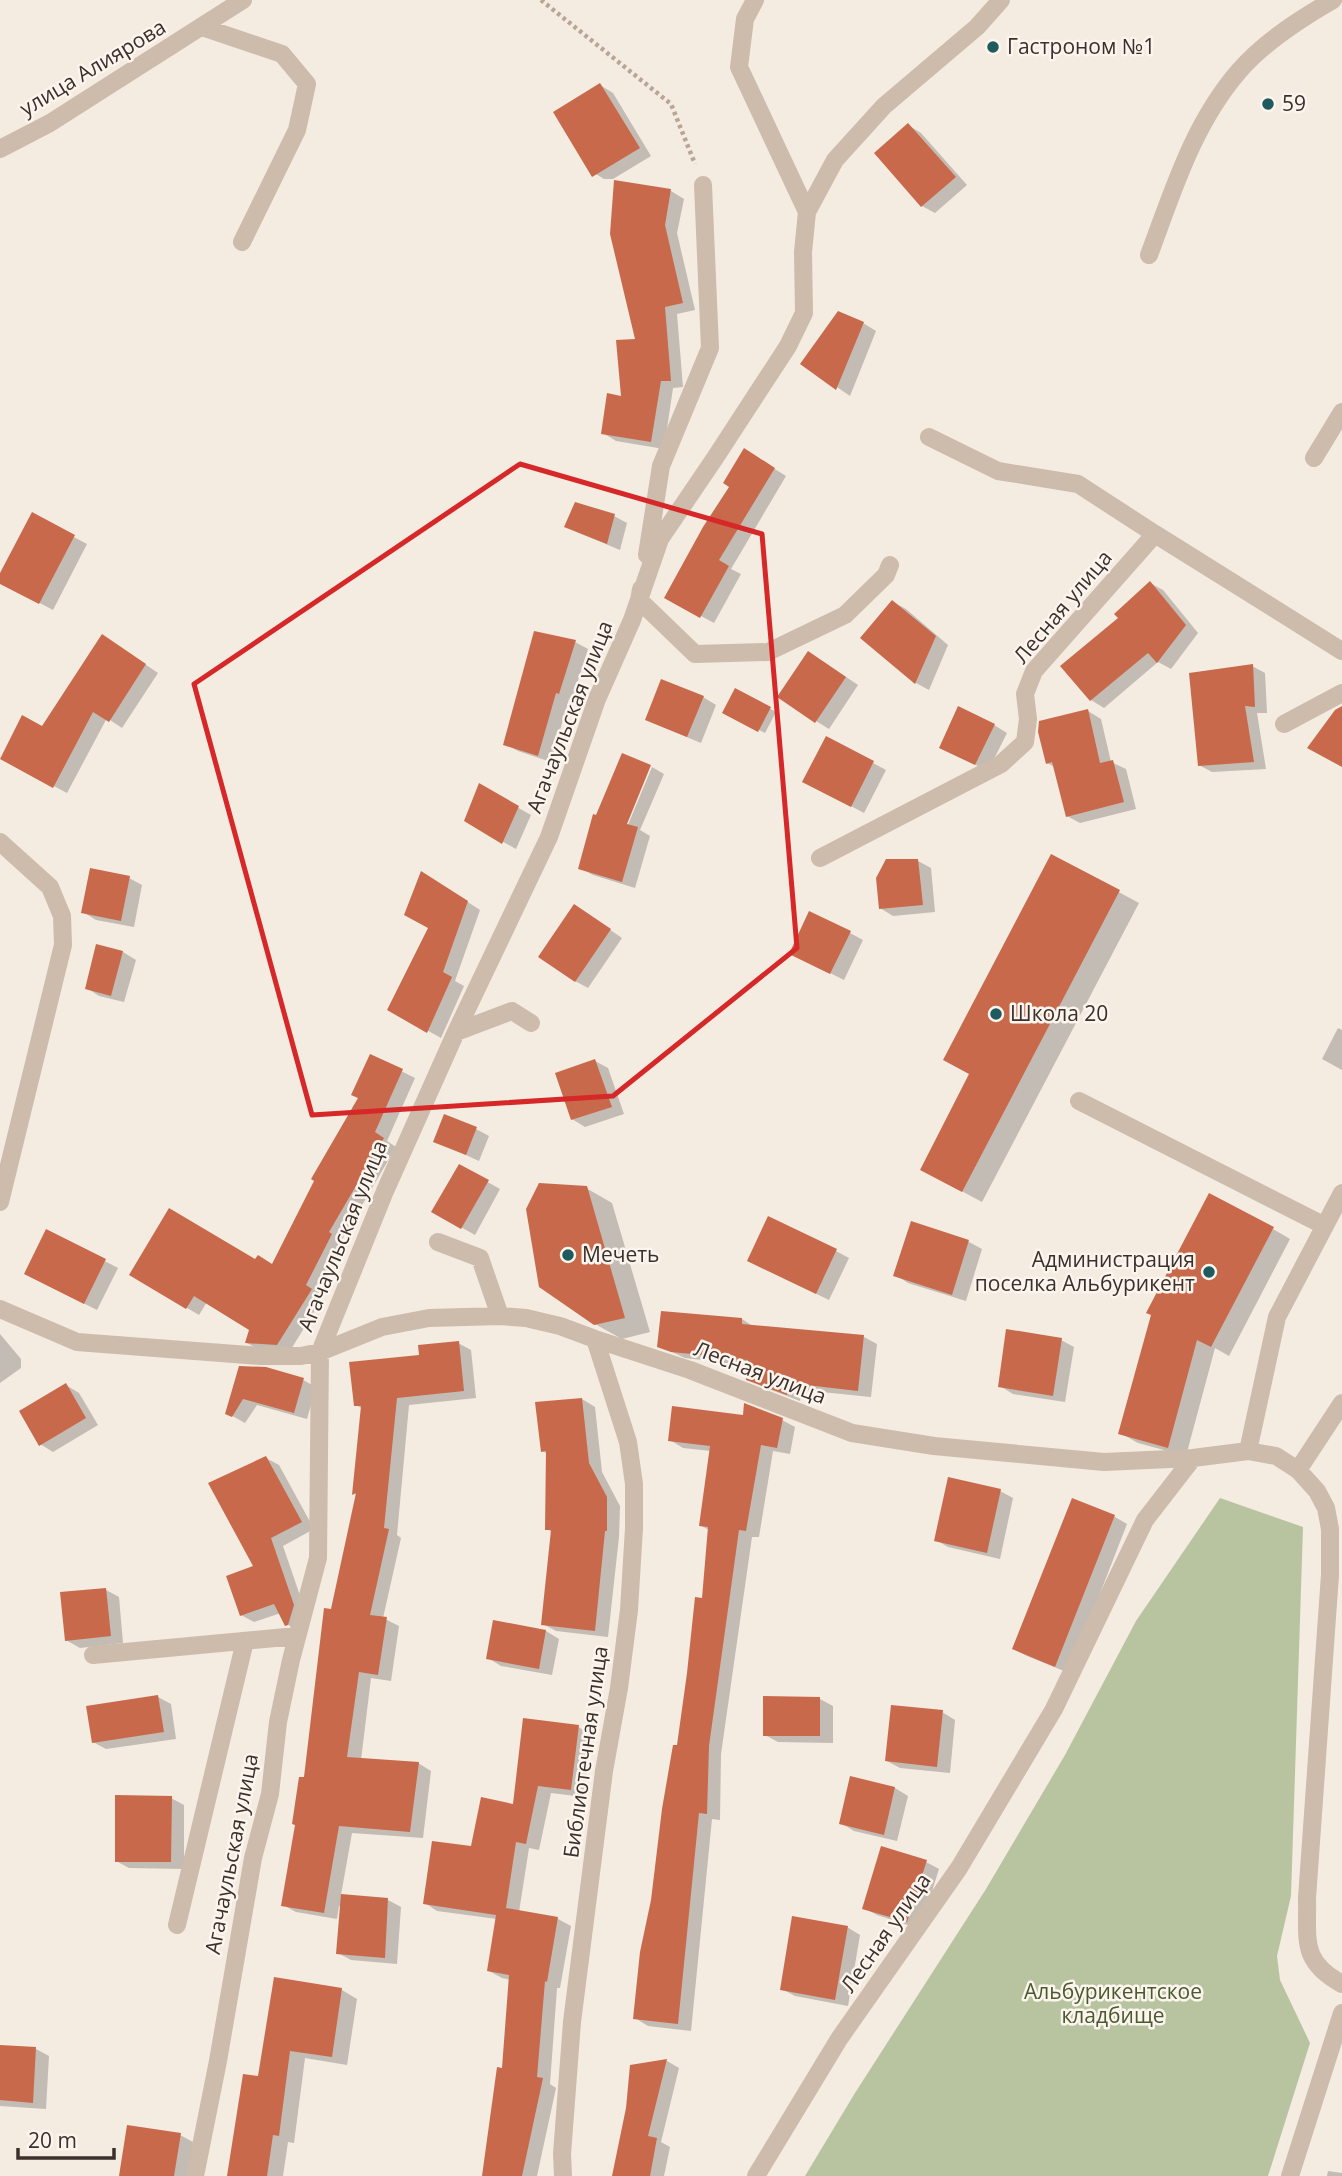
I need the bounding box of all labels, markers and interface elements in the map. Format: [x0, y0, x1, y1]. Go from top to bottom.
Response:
street label: улица Алиярова [14, 12, 171, 122]
place label: Гастроном №1 [1007, 32, 1155, 60]
marker: Гастроном №1 [985, 39, 1001, 55]
place label: 59 [1282, 89, 1306, 117]
marker: 59 [1260, 96, 1276, 112]
street label: Лесная улица [1007, 544, 1118, 669]
street label: Агачаульская улица [519, 617, 619, 817]
place label: Школа 20 [1010, 999, 1108, 1027]
marker: Школа 20 [988, 1006, 1004, 1022]
street label: Агачаульская улица [291, 1136, 393, 1335]
place label: Мечеть [582, 1240, 660, 1268]
place label: Администрация поселка Альбурикент [975, 1245, 1195, 1297]
marker: Мечеть [560, 1247, 576, 1263]
marker: Администрация поселка Альбурикент [1201, 1264, 1217, 1280]
street label: Лесная улица [690, 1334, 830, 1410]
street label: Библиотечная улица [556, 1644, 614, 1860]
street label: Агачаульская улица [198, 1751, 264, 1956]
street label: Лесная улица [834, 1867, 937, 1998]
park label: Альбурикентское кладбище [1024, 1977, 1202, 2029]
scale bar [18, 2116, 114, 2160]
text: 20 m [28, 2126, 77, 2154]

